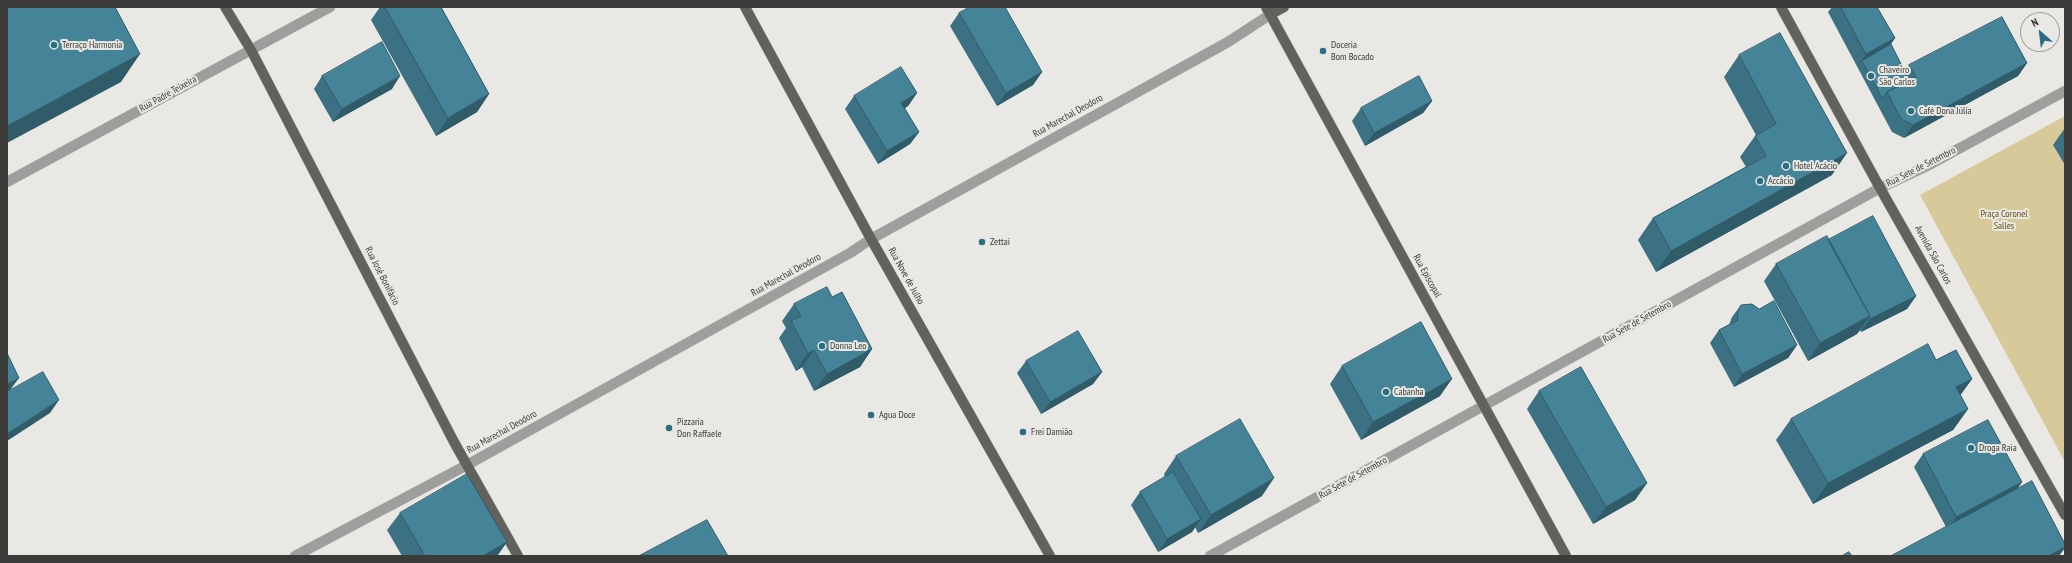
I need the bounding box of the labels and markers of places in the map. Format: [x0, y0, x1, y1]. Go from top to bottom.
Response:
place label: Terraço Harmonia [62, 39, 122, 51]
place label: Doceria Bom Bocado [1331, 39, 1374, 62]
marker: Terraço Harmonia [49, 40, 59, 50]
marker: Doceria Bom Bocado [1318, 46, 1328, 56]
place label: Chaveiro São Carlos [1879, 64, 1915, 88]
marker: Chaveiro São Carlos [1866, 71, 1876, 81]
place label: Café Dona Júlia [1919, 105, 1972, 117]
marker: Café Dona Júlia [1906, 106, 1916, 116]
place label: Hotel Acácio [1794, 160, 1837, 172]
marker: Hotel Acácio [1781, 161, 1791, 171]
place label: Accácio [1768, 175, 1794, 187]
marker: Accácio [1755, 176, 1765, 186]
place label: Zettai [990, 236, 1010, 248]
marker: Zettai [977, 237, 987, 247]
place label: Donna Leo [830, 340, 867, 352]
marker: Donna Leo [817, 341, 827, 351]
place label: Cabanha [1394, 386, 1424, 398]
marker: Cabanha [1381, 387, 1391, 397]
place label: Agua Doce [879, 409, 915, 421]
marker: Agua Doce [866, 410, 876, 420]
place label: Pizzaria Don Raffaele [677, 416, 722, 440]
marker: Pizzaria Don Raffaele [664, 423, 674, 433]
place label: Frei Damião [1031, 426, 1073, 438]
marker: Frei Damião [1018, 427, 1028, 437]
place label: Droga Raia [1979, 442, 2017, 454]
marker: Droga Raia [1966, 443, 1976, 453]

